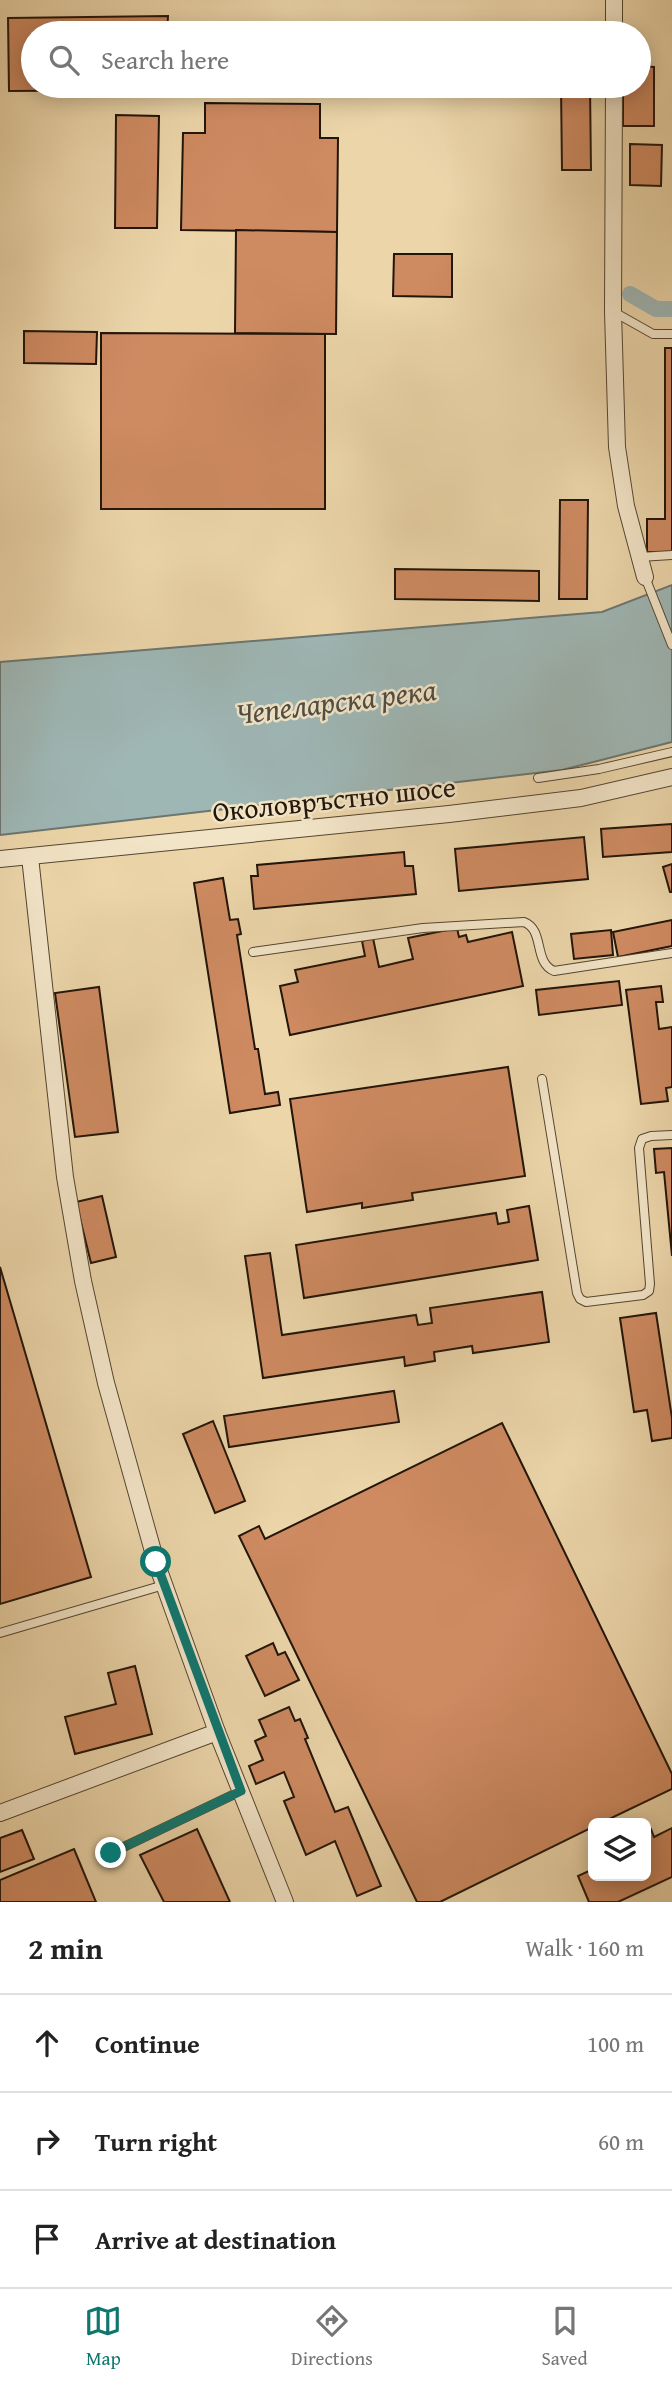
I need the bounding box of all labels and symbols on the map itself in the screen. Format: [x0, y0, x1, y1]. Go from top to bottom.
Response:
water label: Чепеларска река [233, 667, 439, 735]
street label: Околовръстно шосе [210, 765, 458, 832]
route start [140, 1546, 171, 1577]
route end [95, 1837, 126, 1868]

